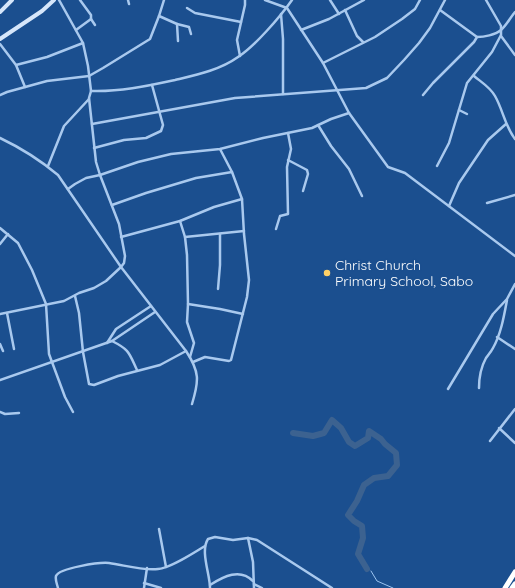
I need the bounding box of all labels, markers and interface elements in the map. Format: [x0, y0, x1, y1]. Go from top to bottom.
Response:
place label: Christ Church Primary School, Sabo [335, 256, 473, 290]
marker: Christ Church Primary School, Sabo [322, 268, 332, 278]

